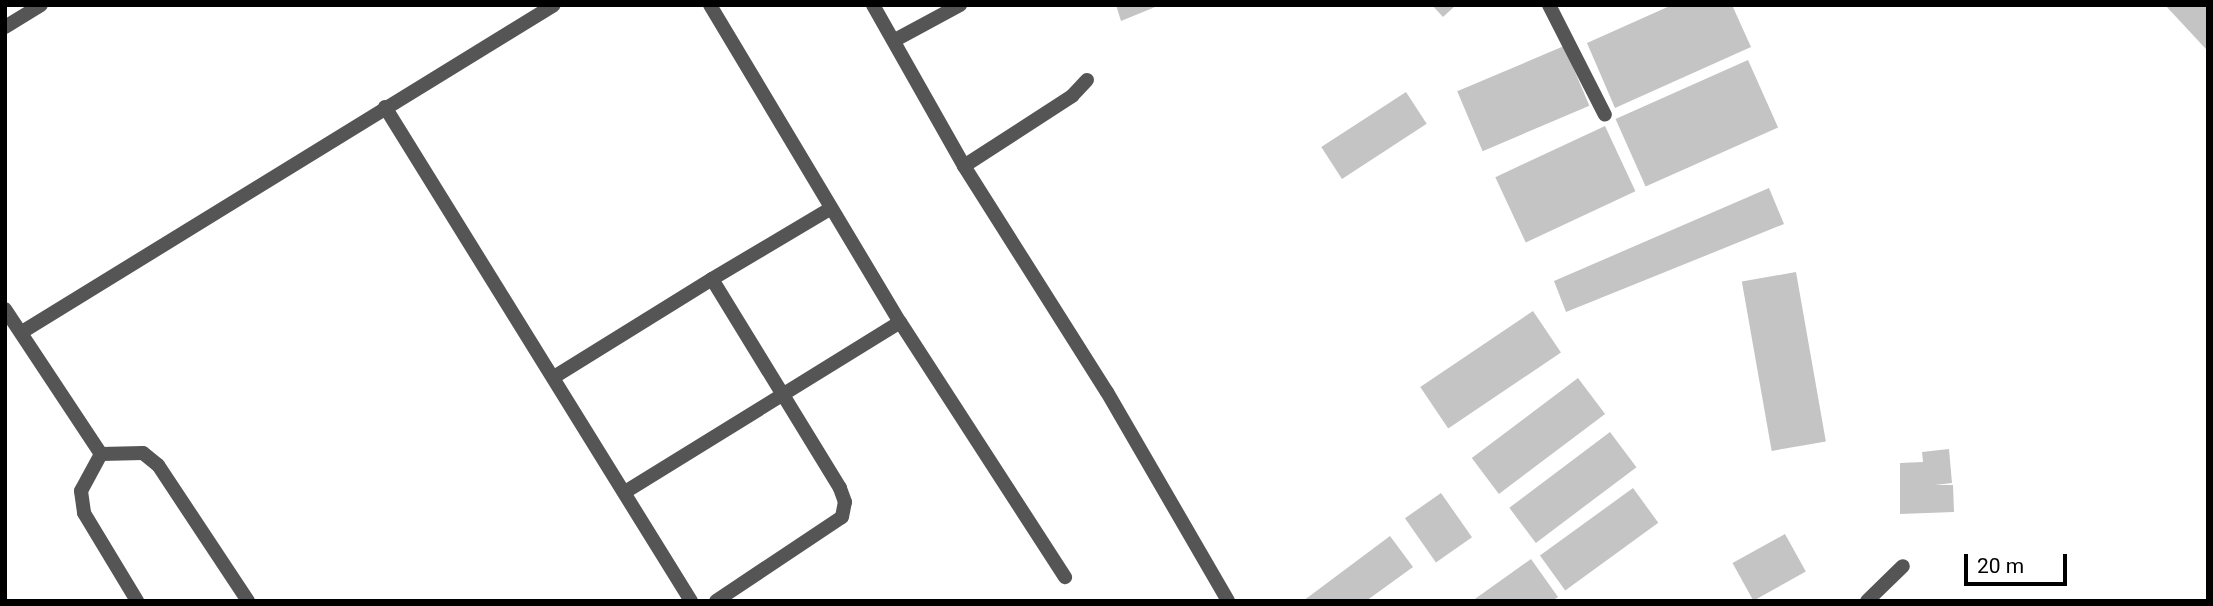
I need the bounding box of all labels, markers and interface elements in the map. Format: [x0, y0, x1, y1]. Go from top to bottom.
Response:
scale bar [1968, 540, 2071, 584]
text: 20 m [1977, 554, 2024, 578]

